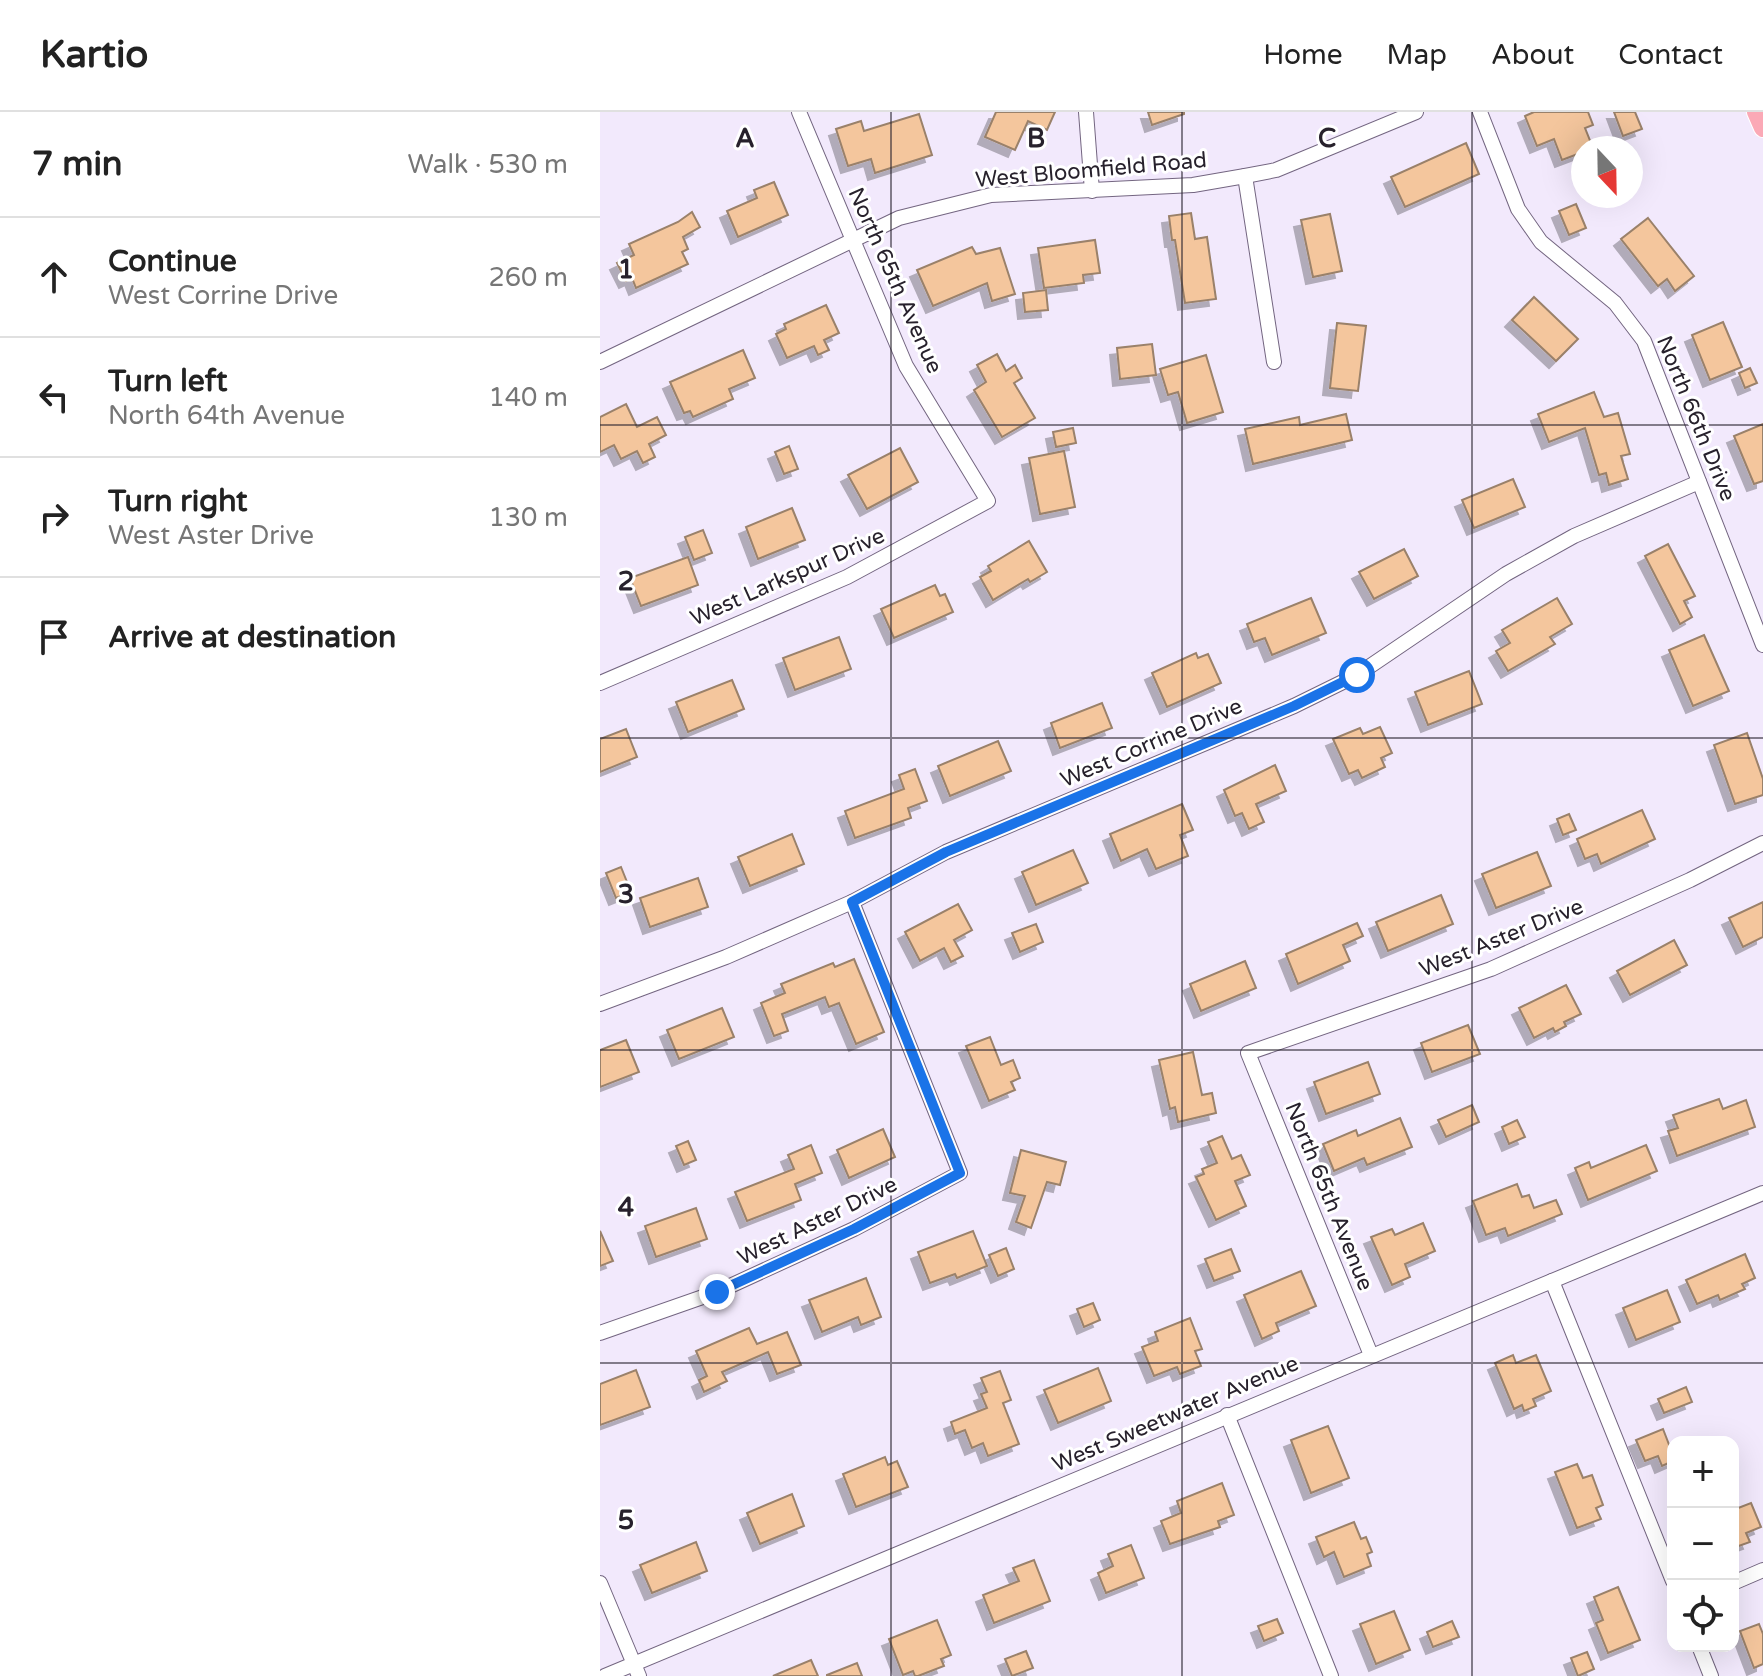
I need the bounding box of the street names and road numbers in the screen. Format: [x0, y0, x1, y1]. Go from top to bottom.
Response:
street label: West Bloomfield Road [974, 147, 1208, 193]
street label: North 65th Avenue [842, 184, 948, 377]
street label: North 66th Drive [1651, 332, 1741, 505]
street label: West Larkspur Drive [686, 522, 889, 631]
street label: West Corrine Drive [1057, 693, 1246, 793]
street label: West Aster Drive [1416, 893, 1587, 983]
street label: North 65th Avenue [1279, 1099, 1379, 1294]
street label: West Aster Drive [733, 1171, 901, 1271]
street label: West Sweetwater Avenue [1049, 1350, 1302, 1478]

